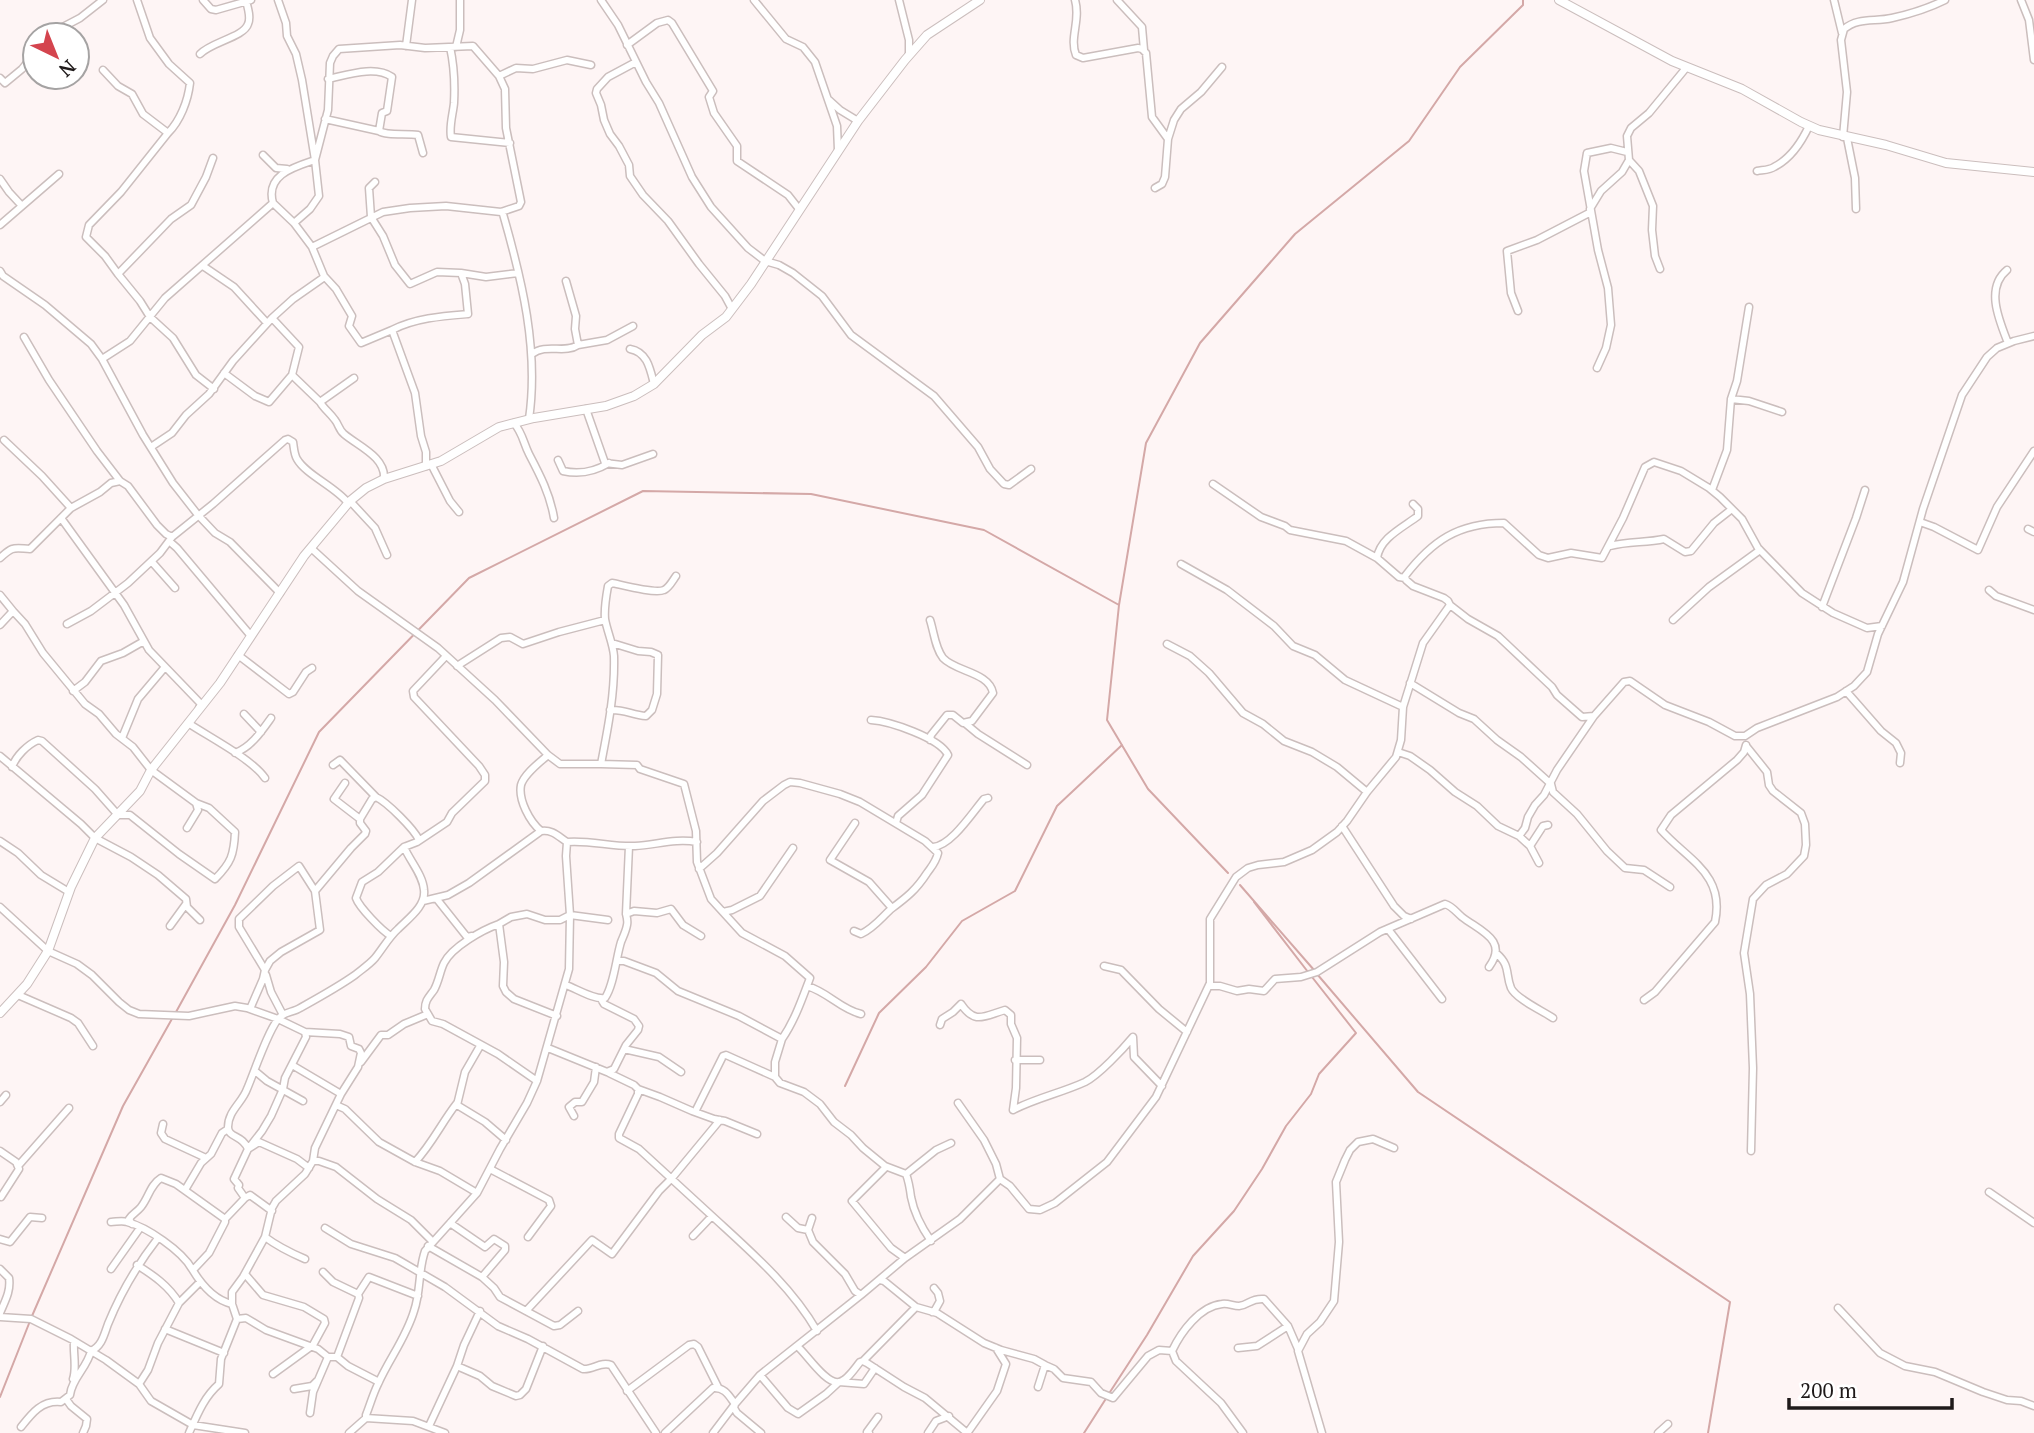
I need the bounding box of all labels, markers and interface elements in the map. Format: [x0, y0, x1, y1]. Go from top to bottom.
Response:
north arrow [21, 21, 91, 91]
text: N [54, 55, 82, 83]
scale bar [1789, 1366, 1952, 1410]
text: 200 m [1800, 1376, 1857, 1404]

